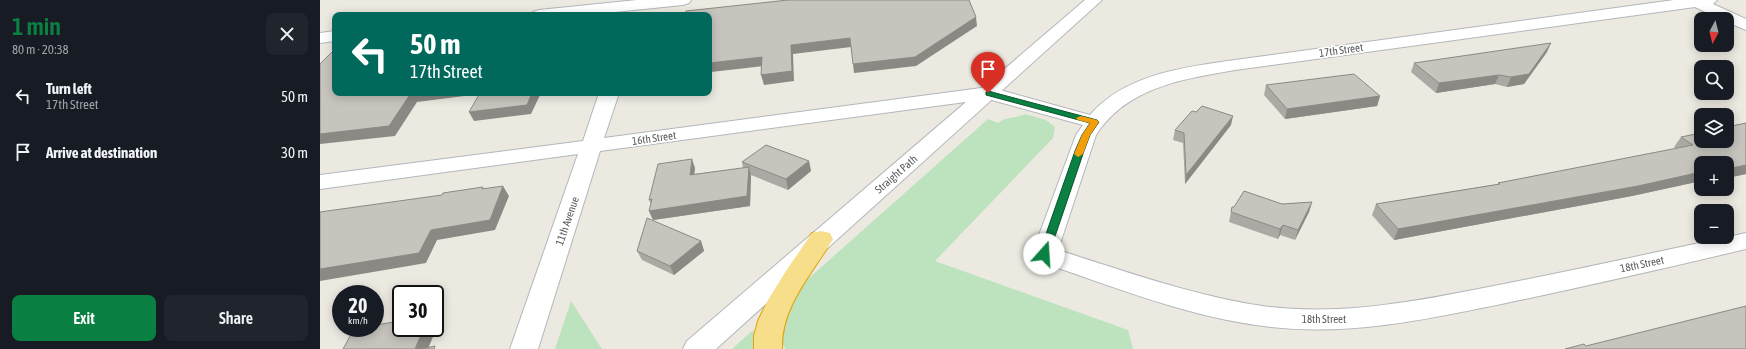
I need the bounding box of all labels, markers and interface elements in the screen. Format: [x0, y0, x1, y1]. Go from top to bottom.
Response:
north arrow [1694, 12, 1734, 52]
map controls [1694, 12, 1734, 244]
text: 1 min [12, 13, 61, 40]
button: close [266, 13, 308, 55]
icon: left [344, 28, 396, 80]
text: 50 m [410, 28, 460, 60]
street label: 17th Street [1318, 41, 1364, 59]
text: 80 m · 20:38 [12, 42, 69, 57]
pin [971, 52, 1005, 93]
icon: arrive [977, 58, 999, 80]
button: search [1694, 60, 1734, 100]
text: 17th Street [410, 61, 483, 82]
text: Turn left [46, 80, 92, 97]
icon: left [12, 85, 34, 107]
text: 50 m [281, 88, 308, 105]
text: 17th Street [46, 97, 99, 112]
button: layers [1694, 108, 1734, 148]
street label: 16th Street [631, 129, 677, 147]
icon: arrive [12, 141, 34, 163]
text: Arrive at destination [46, 144, 157, 161]
text: 30 m [281, 144, 308, 161]
street label: Straight Path [872, 152, 920, 196]
button: + [1694, 156, 1734, 196]
street label: 11th Avenue [553, 195, 581, 247]
button: − [1694, 204, 1734, 244]
position arrow [1023, 233, 1065, 275]
street label: 18th Street [1619, 254, 1665, 274]
speed limit sign: 30 [392, 285, 444, 337]
text: 20 [349, 294, 367, 317]
button: Exit [12, 295, 156, 341]
button: Share [164, 295, 308, 341]
street label: 18th Street [1302, 313, 1346, 325]
text: km/h [348, 315, 368, 326]

